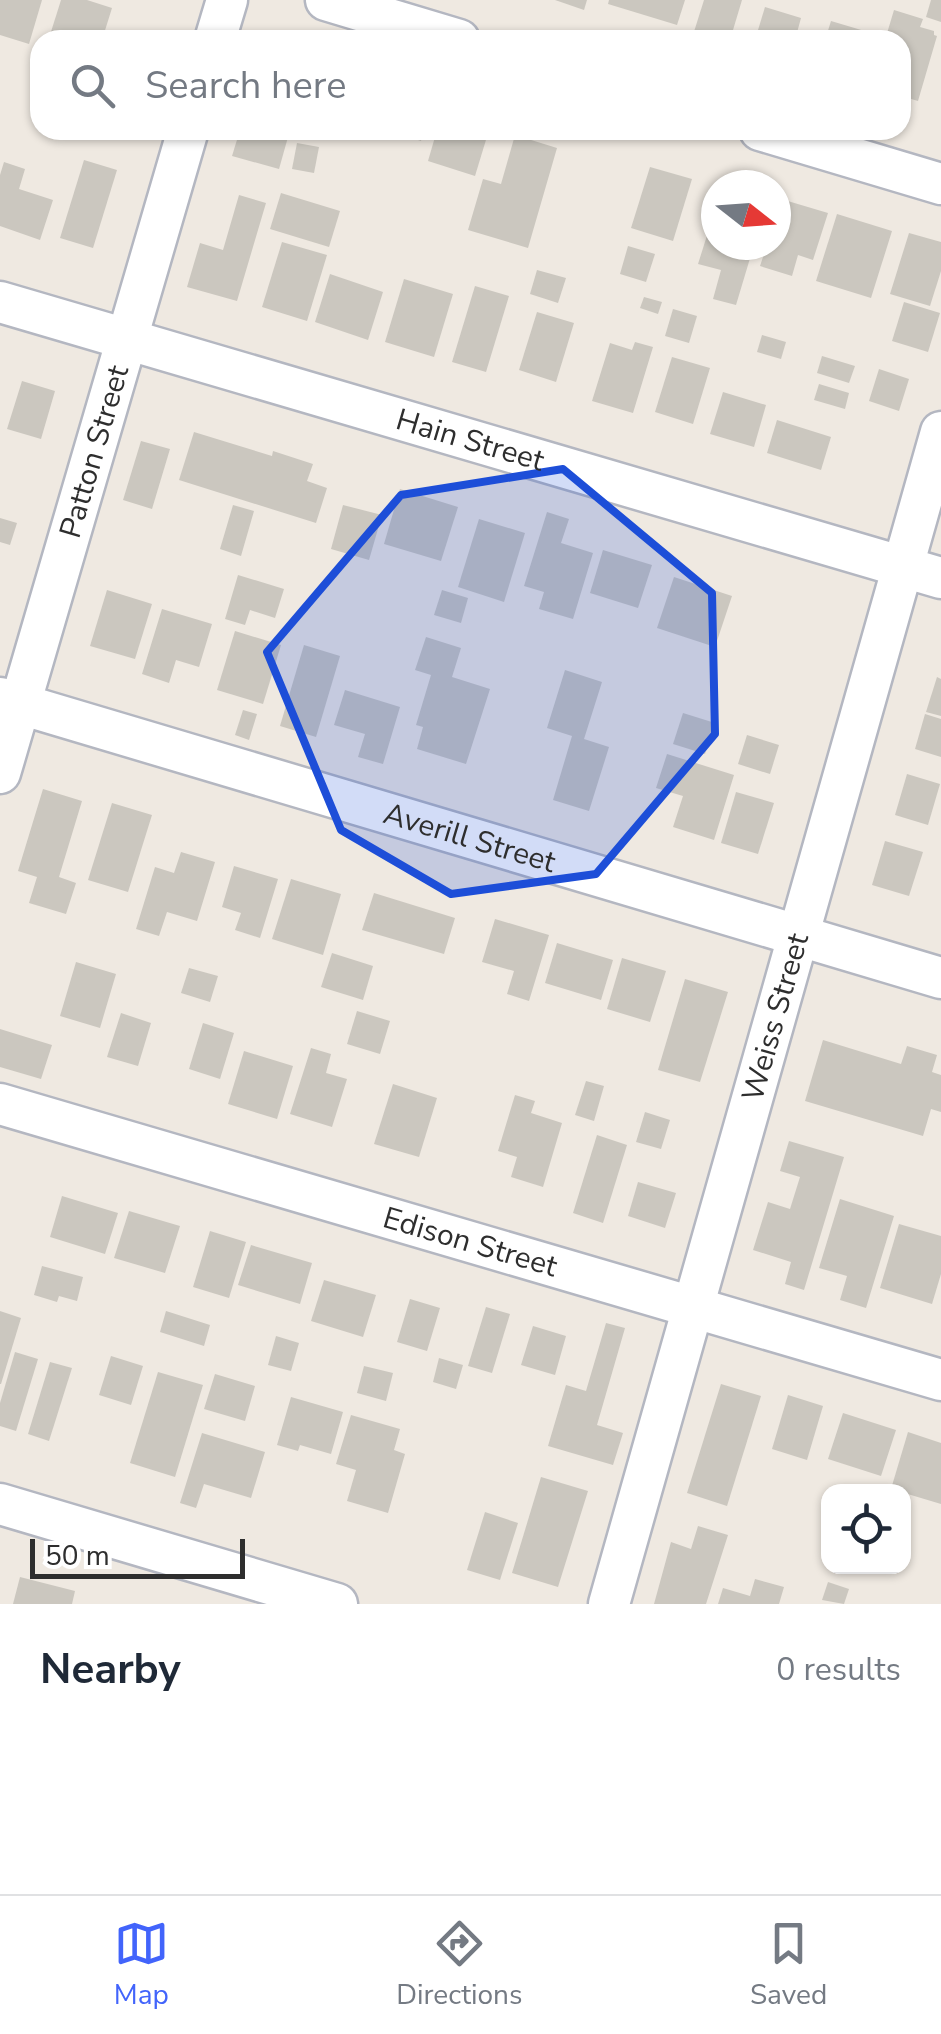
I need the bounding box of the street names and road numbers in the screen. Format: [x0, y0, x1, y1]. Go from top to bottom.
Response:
street label: Patton Street [50, 360, 139, 543]
street label: Hain Street [391, 399, 549, 482]
street label: Averill Street [379, 793, 561, 883]
street label: Weiss Street [732, 928, 819, 1106]
street label: Edison Street [378, 1197, 562, 1287]

